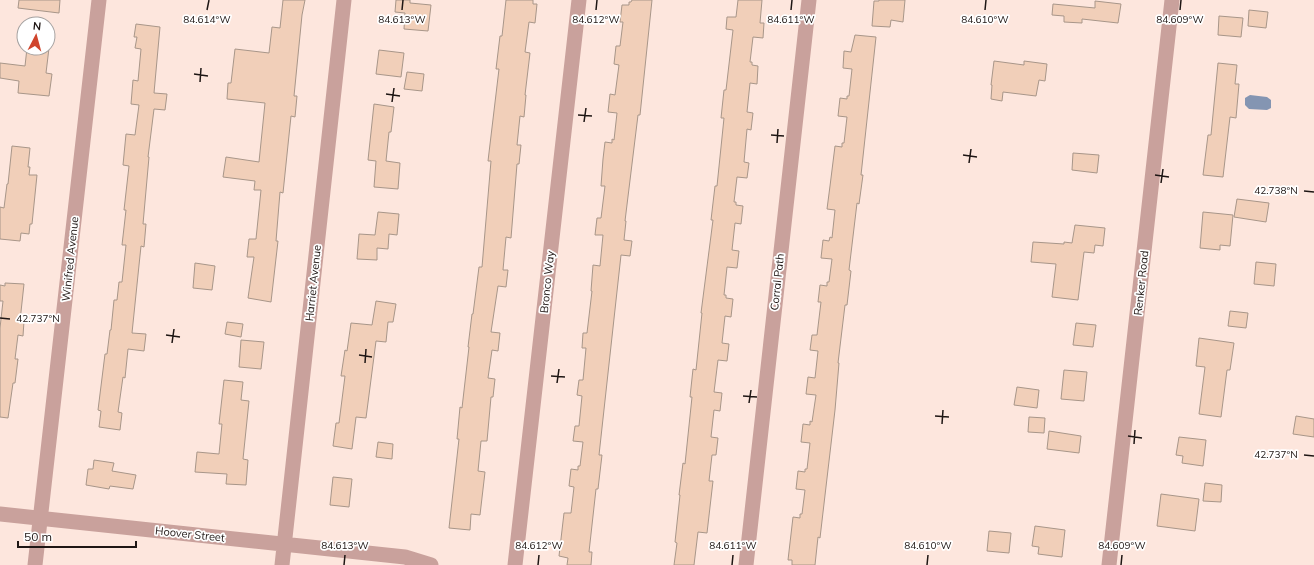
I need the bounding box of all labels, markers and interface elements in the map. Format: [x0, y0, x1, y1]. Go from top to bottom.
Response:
text: 84.614°W [183, 13, 231, 26]
text: 84.613°W [378, 13, 426, 26]
text: 84.612°W [572, 13, 620, 26]
text: 84.611°W [767, 13, 815, 26]
text: 84.610°W [961, 13, 1009, 26]
text: 84.609°W [1156, 13, 1204, 26]
north arrow [16, 16, 56, 56]
text: N [32, 19, 42, 33]
text: 42.738°N [1254, 184, 1298, 197]
street label: Winifred Avenue [59, 216, 81, 302]
street label: Harriet Avenue [302, 244, 324, 322]
street label: Bronco Way [537, 250, 557, 314]
street label: Renker Road [1131, 250, 1151, 316]
street label: Corral Path [767, 253, 787, 311]
text: 42.737°N [16, 312, 60, 325]
text: 42.737°N [1254, 448, 1298, 461]
scale bar [18, 523, 136, 549]
street label: Hoover Street [154, 523, 226, 545]
text: 50 m [24, 529, 52, 544]
text: 84.613°W [321, 539, 369, 552]
text: 84.612°W [515, 539, 563, 552]
text: 84.611°W [709, 539, 757, 552]
text: 84.610°W [904, 539, 952, 552]
text: 84.609°W [1098, 539, 1146, 552]

